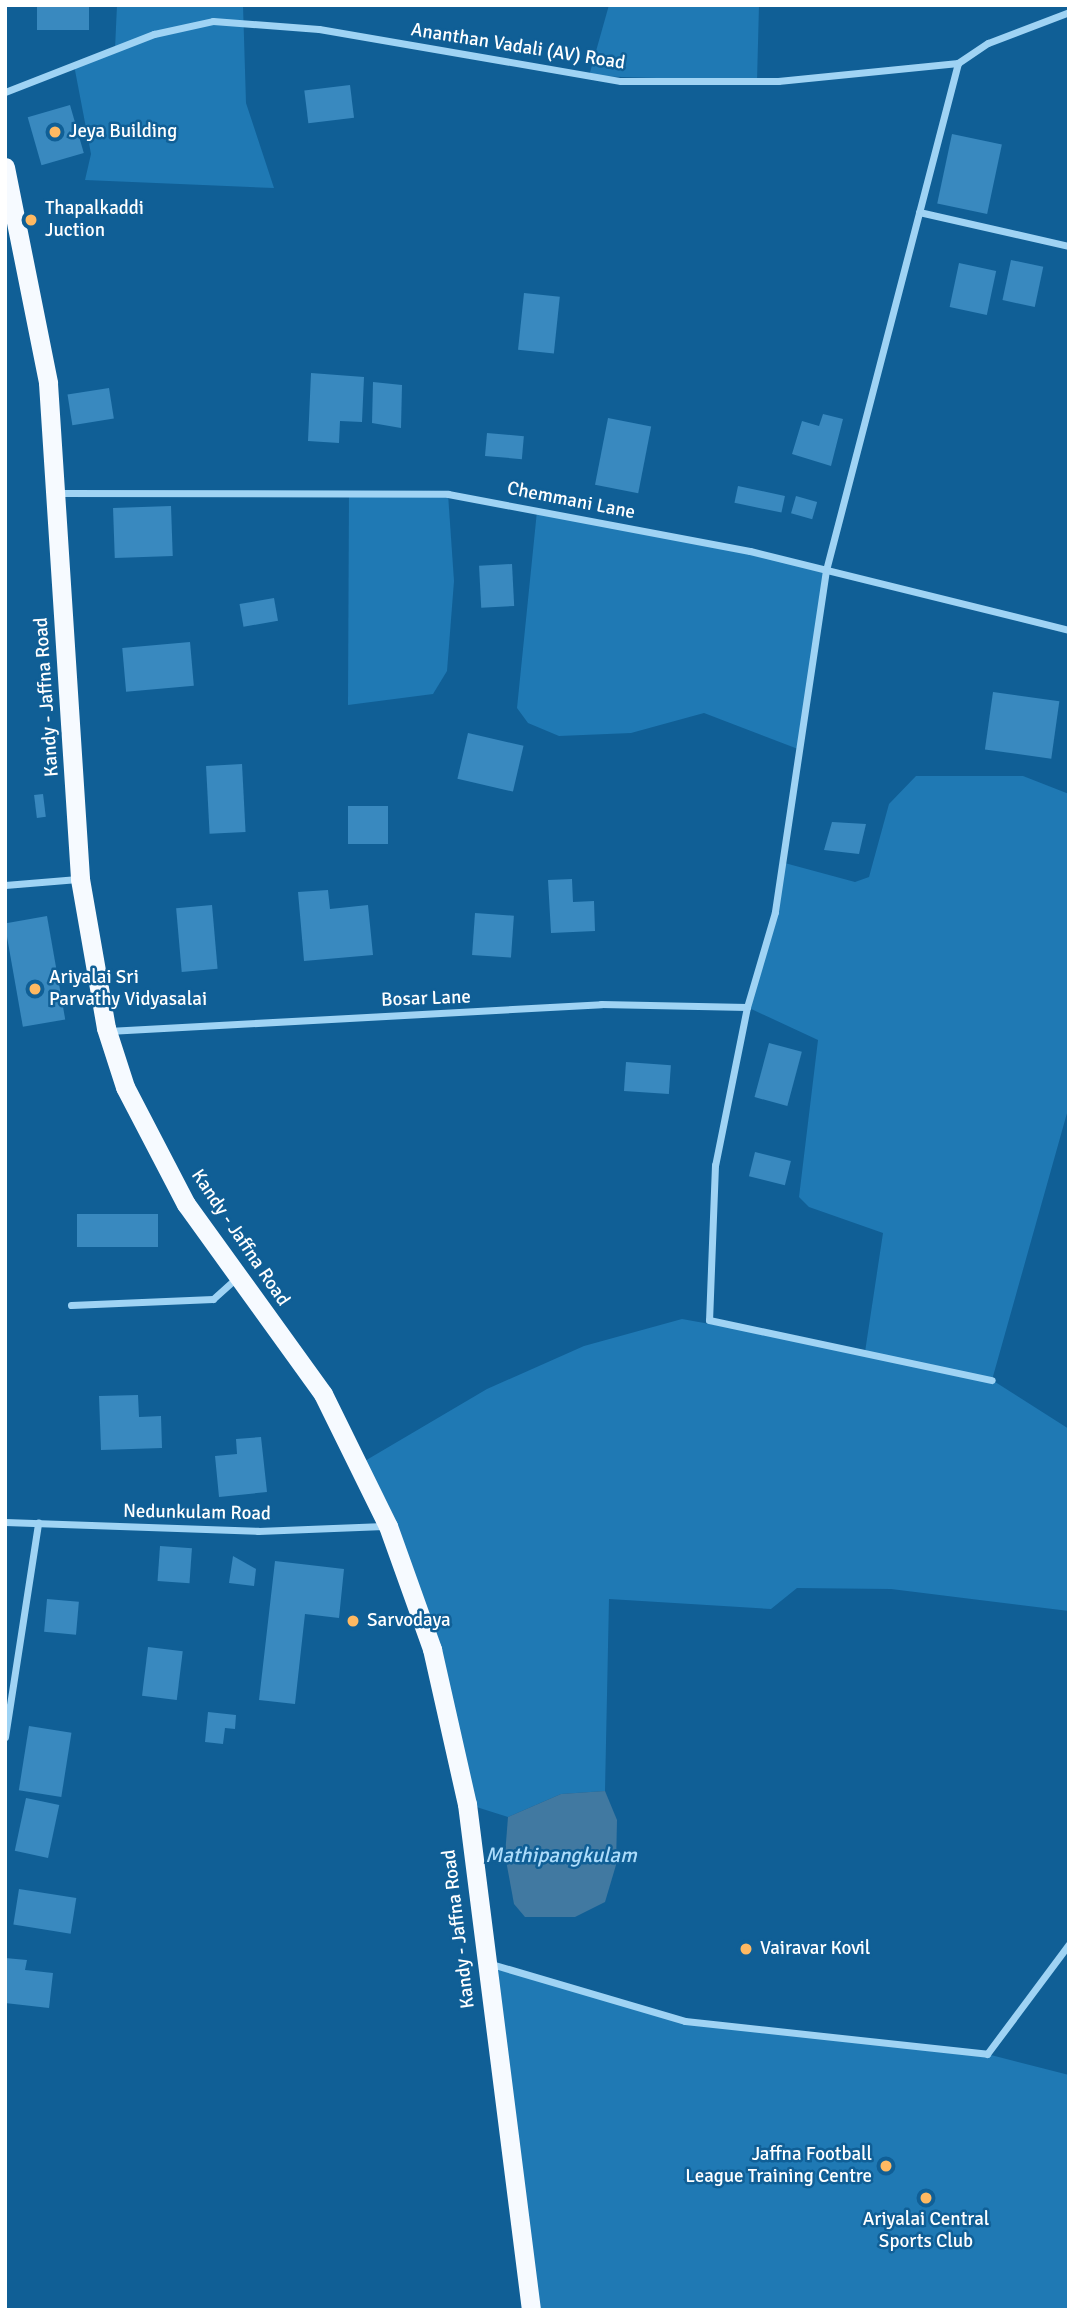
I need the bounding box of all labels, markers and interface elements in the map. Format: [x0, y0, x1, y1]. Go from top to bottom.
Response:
street label: Ananthan Vadali (AV) Road [409, 19, 627, 75]
place label: Jeya Building [69, 121, 177, 143]
marker: Jeya Building [47, 124, 63, 140]
place label: Thapalkaddi Juction [45, 198, 144, 242]
marker: Thapalkaddi Juction [23, 212, 39, 228]
street label: Chemmani Lane [505, 477, 637, 525]
street label: Kandy - Jaffna Road [30, 616, 64, 778]
place label: Ariyalai Sri Parvathy Vidyasalai [49, 967, 207, 1011]
marker: Ariyalai Sri Parvathy Vidyasalai [27, 981, 43, 997]
street label: Bosar Lane [381, 986, 471, 1012]
street label: Kandy - Jaffna Road [186, 1165, 294, 1311]
street label: Nedunkulam Road [123, 1500, 271, 1526]
place label: Sarvodaya [367, 1610, 451, 1632]
marker: Sarvodaya [345, 1613, 361, 1629]
water label: Mathipangkulam [485, 1842, 637, 1868]
street label: Kandy - Jaffna Road [438, 1848, 480, 2010]
place label: Vairavar Kovil [760, 1938, 870, 1960]
marker: Vairavar Kovil [738, 1941, 754, 1957]
place label: Jaffna Football League Training Centre [685, 2144, 872, 2188]
marker: Jaffna Football League Training Centre [878, 2158, 894, 2174]
marker: Ariyalai Central Sports Club [918, 2190, 934, 2206]
place label: Ariyalai Central Sports Club [863, 2209, 989, 2253]

